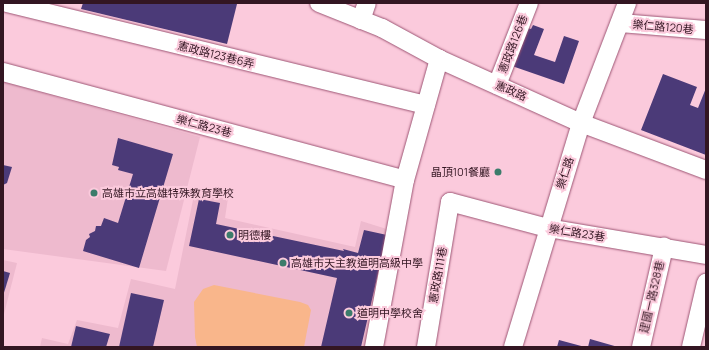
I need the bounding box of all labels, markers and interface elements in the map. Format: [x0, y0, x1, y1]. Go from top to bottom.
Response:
street label: 憲政路126巷 [496, 13, 530, 75]
street label: 樂仁路120巷 [632, 18, 694, 36]
street label: 憲政路123巷6弄 [176, 39, 256, 71]
street label: 憲政路 [493, 78, 529, 104]
street label: 樂仁路23巷 [175, 112, 233, 140]
street label: 樂仁路 [554, 155, 576, 191]
place label: 晶頂101餐廳 [431, 165, 490, 179]
marker: 晶頂101餐廳 [493, 167, 503, 177]
place label: 高雄市立高雄特殊教育學校 [102, 186, 234, 200]
marker: 高雄市立高雄特殊教育學校 [89, 188, 99, 198]
street label: 樂仁路23巷 [548, 222, 606, 244]
place label: 明德樓 [238, 228, 271, 242]
marker: 明德樓 [225, 230, 235, 240]
street label: 憲政路111巷 [427, 246, 449, 304]
place label: 高雄市天主教道明高級中學 [291, 256, 423, 270]
marker: 高雄市天主教道明高級中學 [278, 258, 288, 268]
street label: 建國一路328巷 [637, 260, 667, 334]
place label: 道明中學校舍 [357, 306, 423, 320]
marker: 道明中學校舍 [344, 308, 354, 318]

